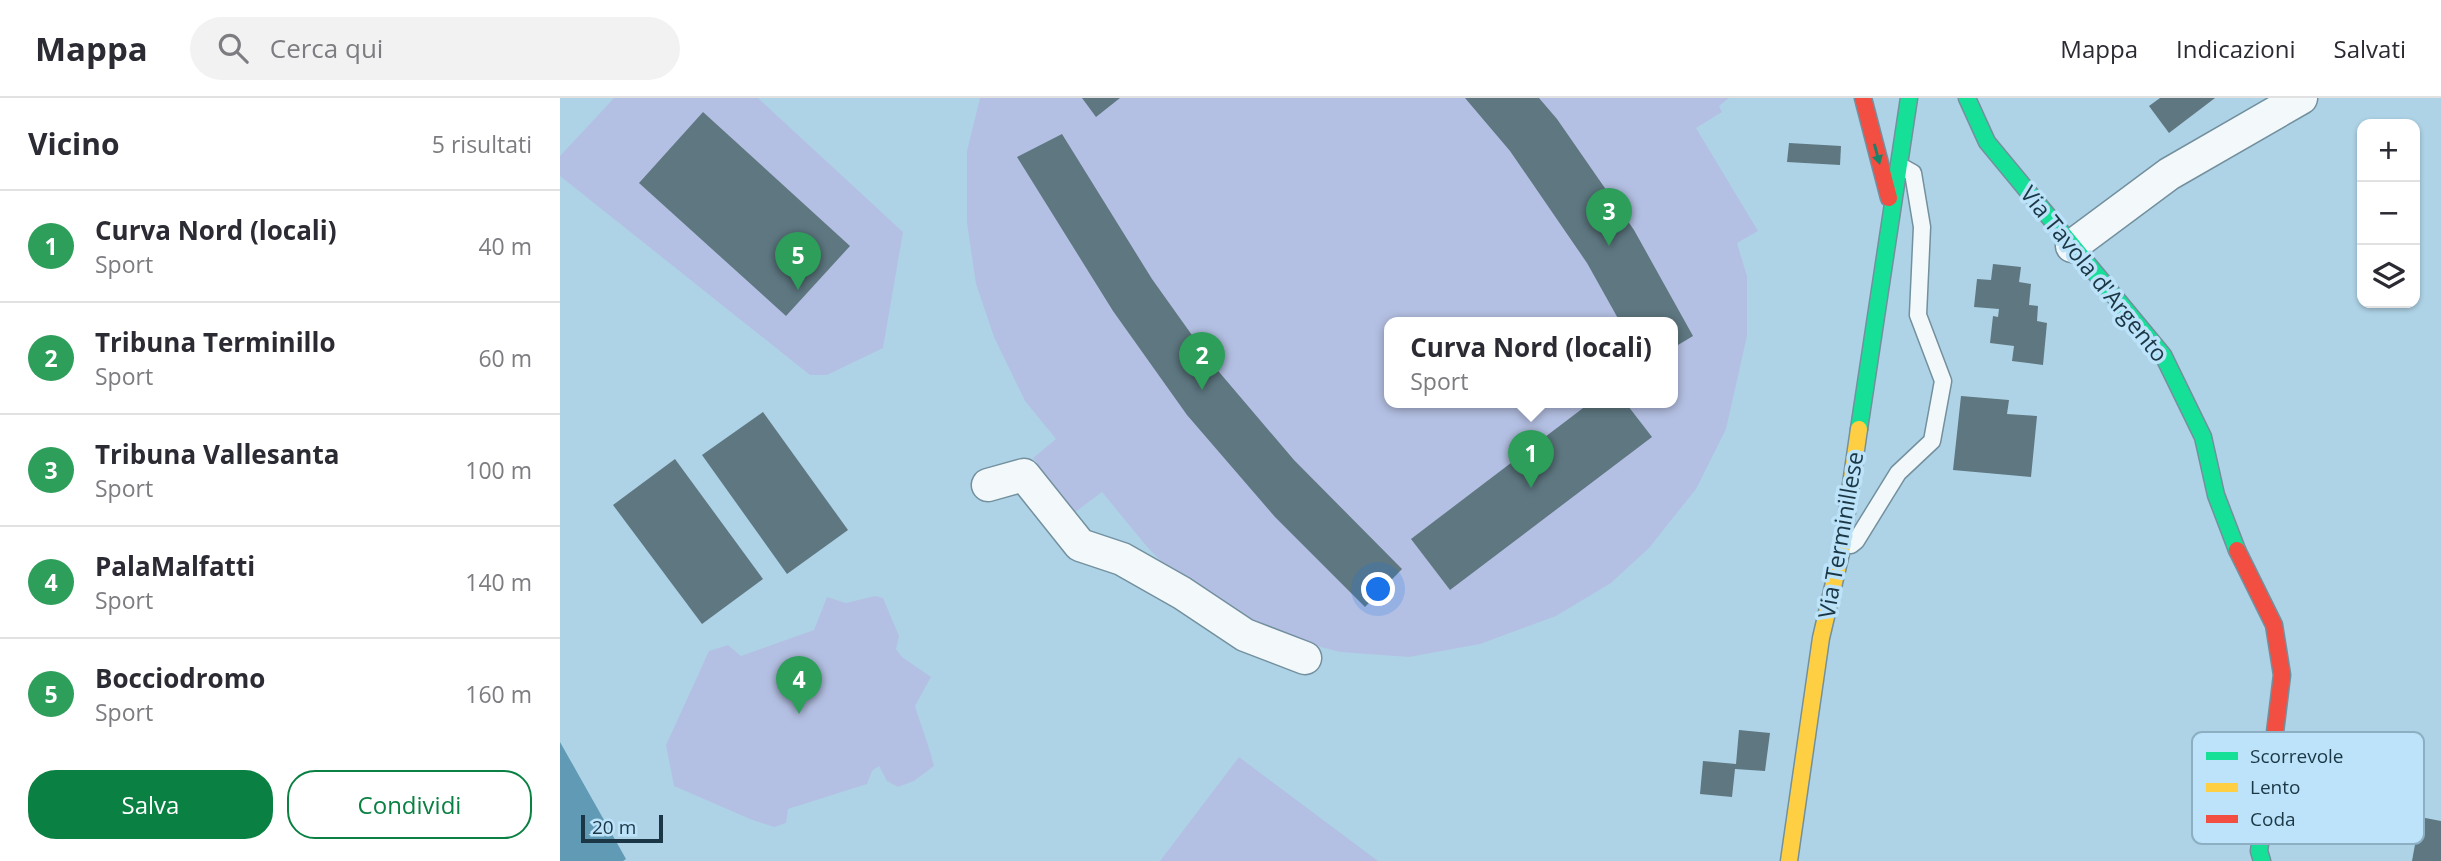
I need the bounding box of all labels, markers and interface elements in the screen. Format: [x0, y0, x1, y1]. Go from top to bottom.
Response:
search box [190, 17, 680, 80]
text: Mappa [35, 26, 148, 71]
icon: search [214, 29, 252, 67]
text: Cerca qui [270, 30, 383, 66]
text: Mappa [2060, 32, 2138, 65]
text: Indicazioni [2176, 32, 2296, 65]
text: Salvati [2334, 32, 2406, 65]
map controls [2357, 119, 2420, 308]
button: + [2357, 119, 2420, 182]
text: Vicino [28, 123, 120, 164]
text: 5 risultati [432, 128, 532, 160]
one-way arrow [1872, 143, 1883, 165]
street label: Via Tavola d'Argento [2014, 179, 2176, 368]
button: − [2357, 182, 2420, 245]
pin: 3 [1586, 188, 1632, 246]
text: Curva Nord (locali) [95, 212, 337, 248]
text: 1 [44, 230, 58, 262]
text: 40 m [478, 230, 532, 262]
pin: 5 [775, 232, 821, 290]
button: layers [2357, 245, 2420, 308]
text: Sport [95, 248, 153, 280]
popup [1384, 317, 1678, 408]
text: Tribuna Terminillo [95, 324, 336, 360]
text: Curva Nord (locali) [1410, 329, 1652, 365]
pin: 2 [1179, 332, 1225, 390]
text: 2 [44, 342, 58, 374]
text: 60 m [478, 342, 532, 374]
text: Sport [95, 360, 153, 392]
text: Sport [1410, 365, 1468, 397]
pin: 1 [1508, 430, 1554, 488]
text: Tribuna Vallesanta [95, 436, 339, 472]
street label: Via Terminillese [1810, 449, 1870, 621]
text: 3 [44, 454, 58, 486]
text: 100 m [465, 454, 532, 486]
text: Sport [95, 472, 153, 504]
text: PalaMalfatti [95, 548, 255, 584]
text: 4 [44, 566, 58, 598]
text: 140 m [465, 566, 532, 598]
your location [1361, 572, 1395, 606]
text: Sport [95, 584, 153, 616]
pin: 4 [776, 656, 822, 714]
text: Bocciodromo [95, 660, 265, 696]
text: 5 [44, 678, 58, 710]
text: 160 m [465, 678, 532, 710]
text: Sport [95, 696, 153, 728]
legend [2192, 732, 2424, 844]
text: Scorrevole [2250, 743, 2344, 769]
button: Salva [28, 770, 273, 839]
button: Condividi [287, 770, 532, 839]
text: Lento [2250, 774, 2300, 800]
text: Coda [2250, 806, 2296, 832]
scale bar [581, 812, 663, 844]
text: 20 m [592, 814, 636, 840]

